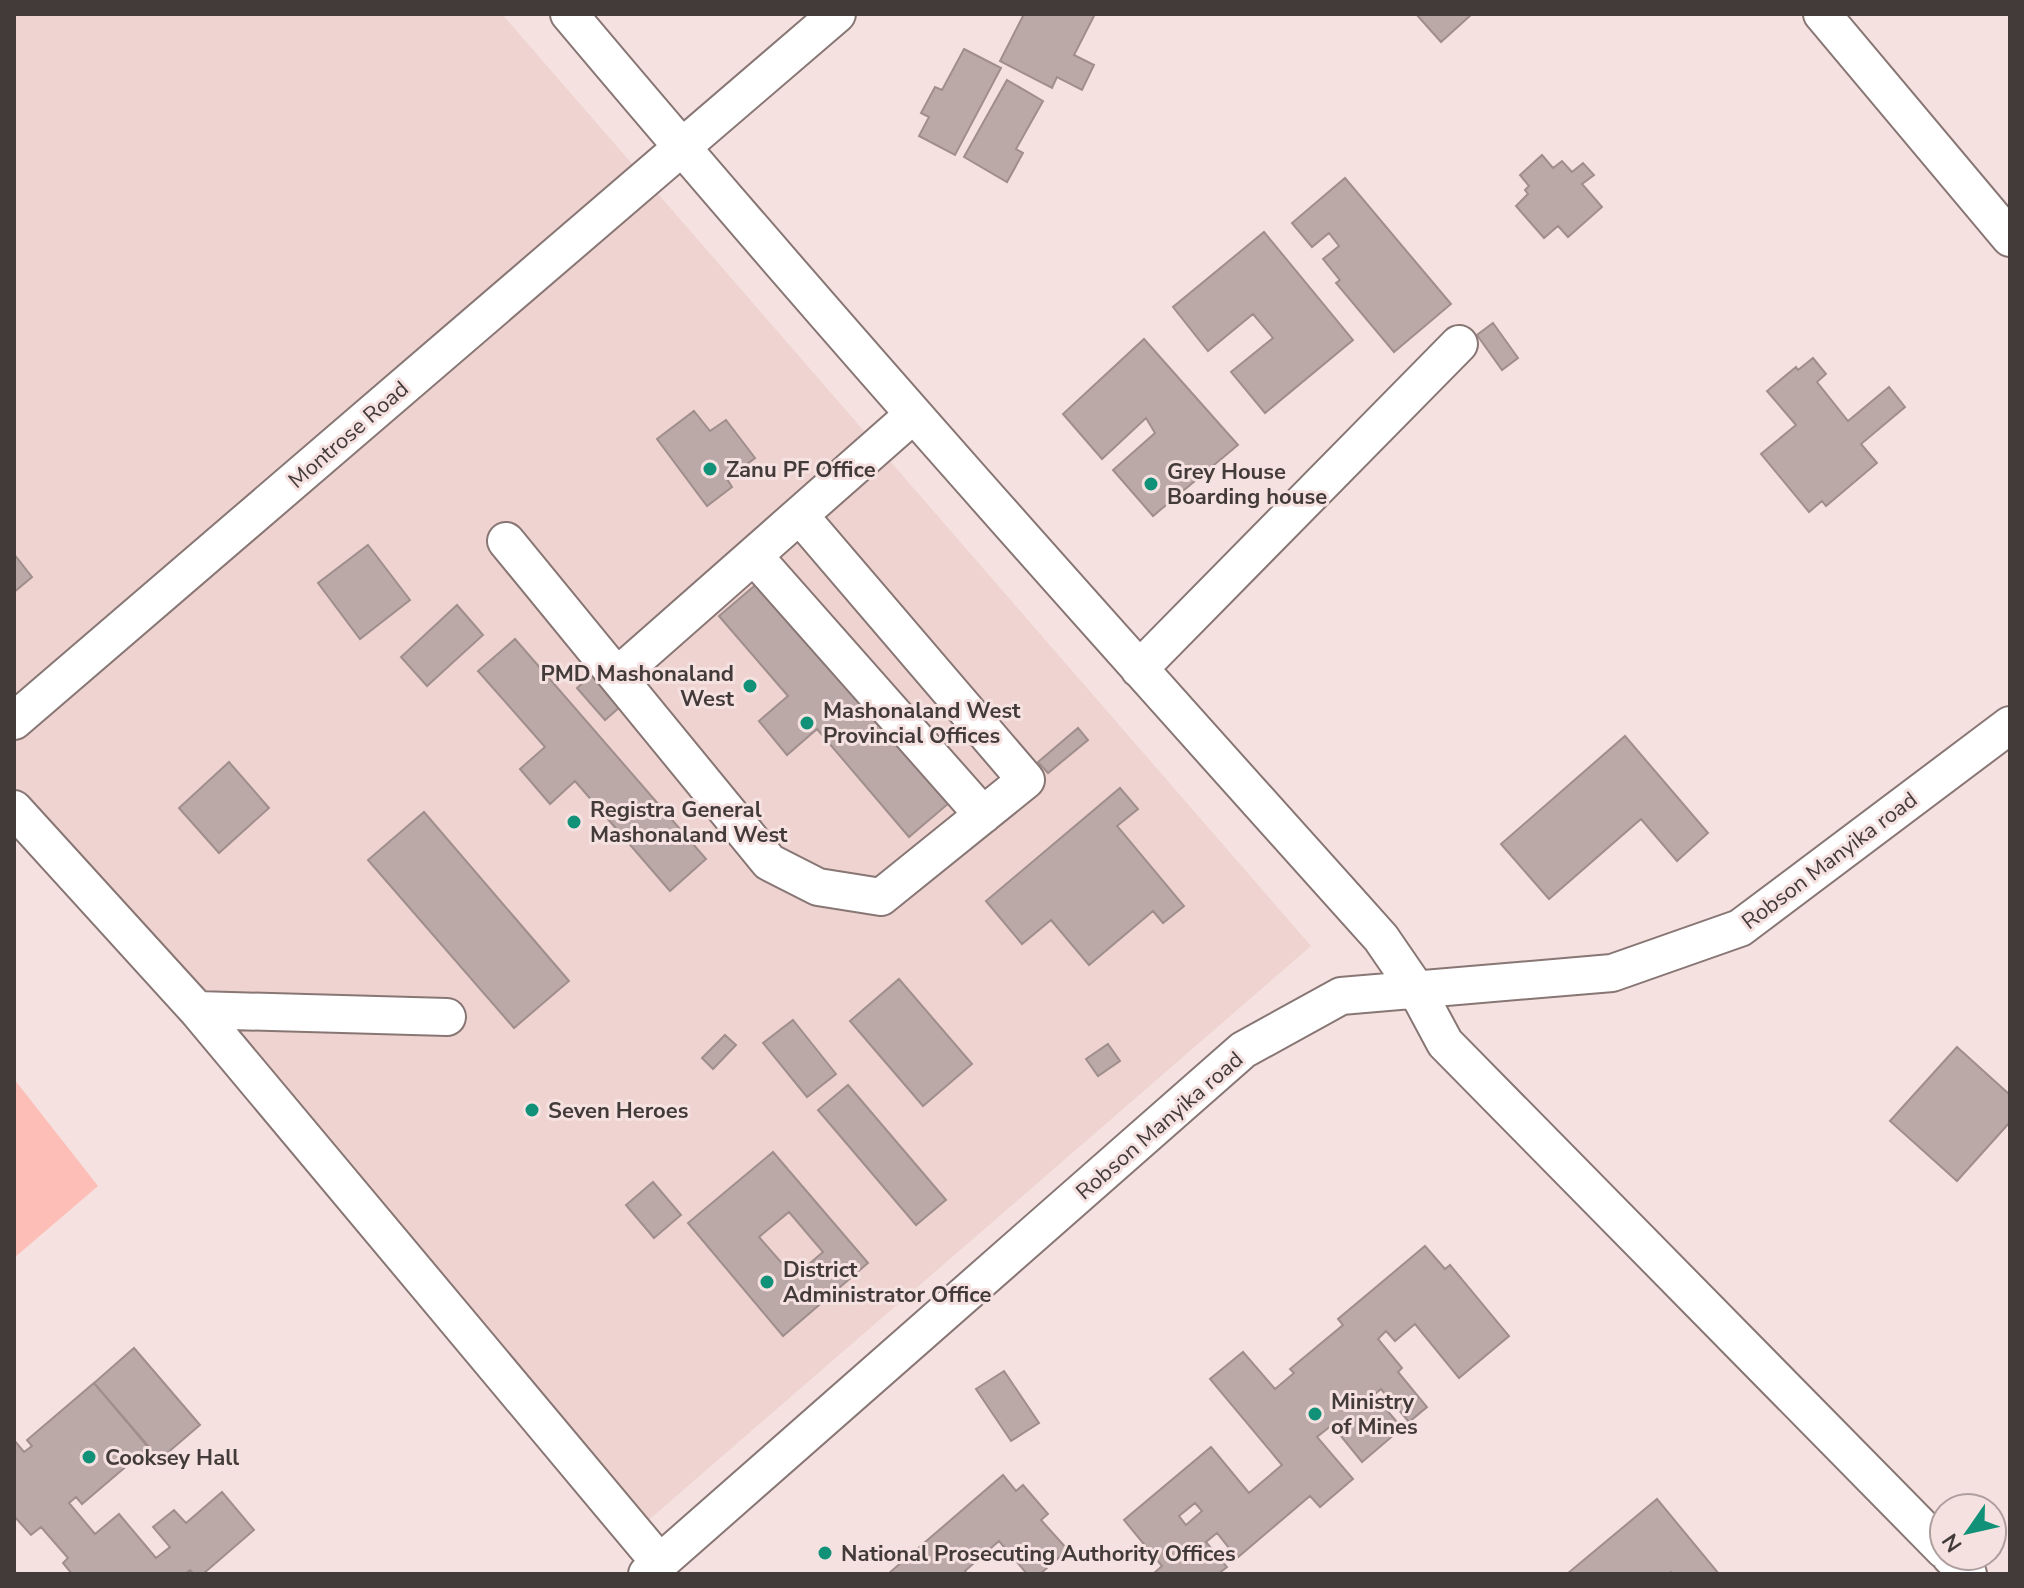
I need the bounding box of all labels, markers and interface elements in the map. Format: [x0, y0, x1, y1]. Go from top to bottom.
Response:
street label: Montrose Road [282, 374, 415, 495]
place label: Zanu PF Office [726, 455, 876, 485]
place label: Grey House Boarding house [1167, 457, 1327, 512]
marker: Zanu PF Office [701, 460, 719, 478]
marker: Grey House Boarding house [1142, 475, 1160, 493]
place label: PMD Mashonaland West [540, 659, 735, 714]
marker: PMD Mashonaland West [741, 677, 759, 695]
place label: Mashonaland West Provincial Offices [823, 696, 1021, 751]
marker: Mashonaland West Provincial Offices [798, 714, 816, 732]
street label: Robson Manyika road [1736, 785, 1923, 937]
place label: Registra General Mashonaland West [590, 795, 788, 850]
marker: Registra General Mashonaland West [565, 813, 583, 831]
street label: Robson Manyika road [1070, 1045, 1250, 1207]
place label: Seven Heroes [548, 1096, 688, 1126]
marker: Seven Heroes [523, 1101, 541, 1119]
place label: District Administrator Office [783, 1255, 991, 1310]
marker: District Administrator Office [758, 1273, 776, 1291]
place label: Ministry of Mines [1331, 1387, 1418, 1442]
marker: Ministry of Mines [1306, 1405, 1324, 1423]
place label: Cooksey Hall [105, 1443, 239, 1473]
marker: Cooksey Hall [80, 1448, 98, 1466]
north arrow [1928, 1492, 2008, 1572]
text: N [1935, 1527, 1969, 1558]
place label: National Prosecuting Authority Offices [841, 1539, 1236, 1569]
marker: National Prosecuting Authority Offices [816, 1544, 834, 1562]

